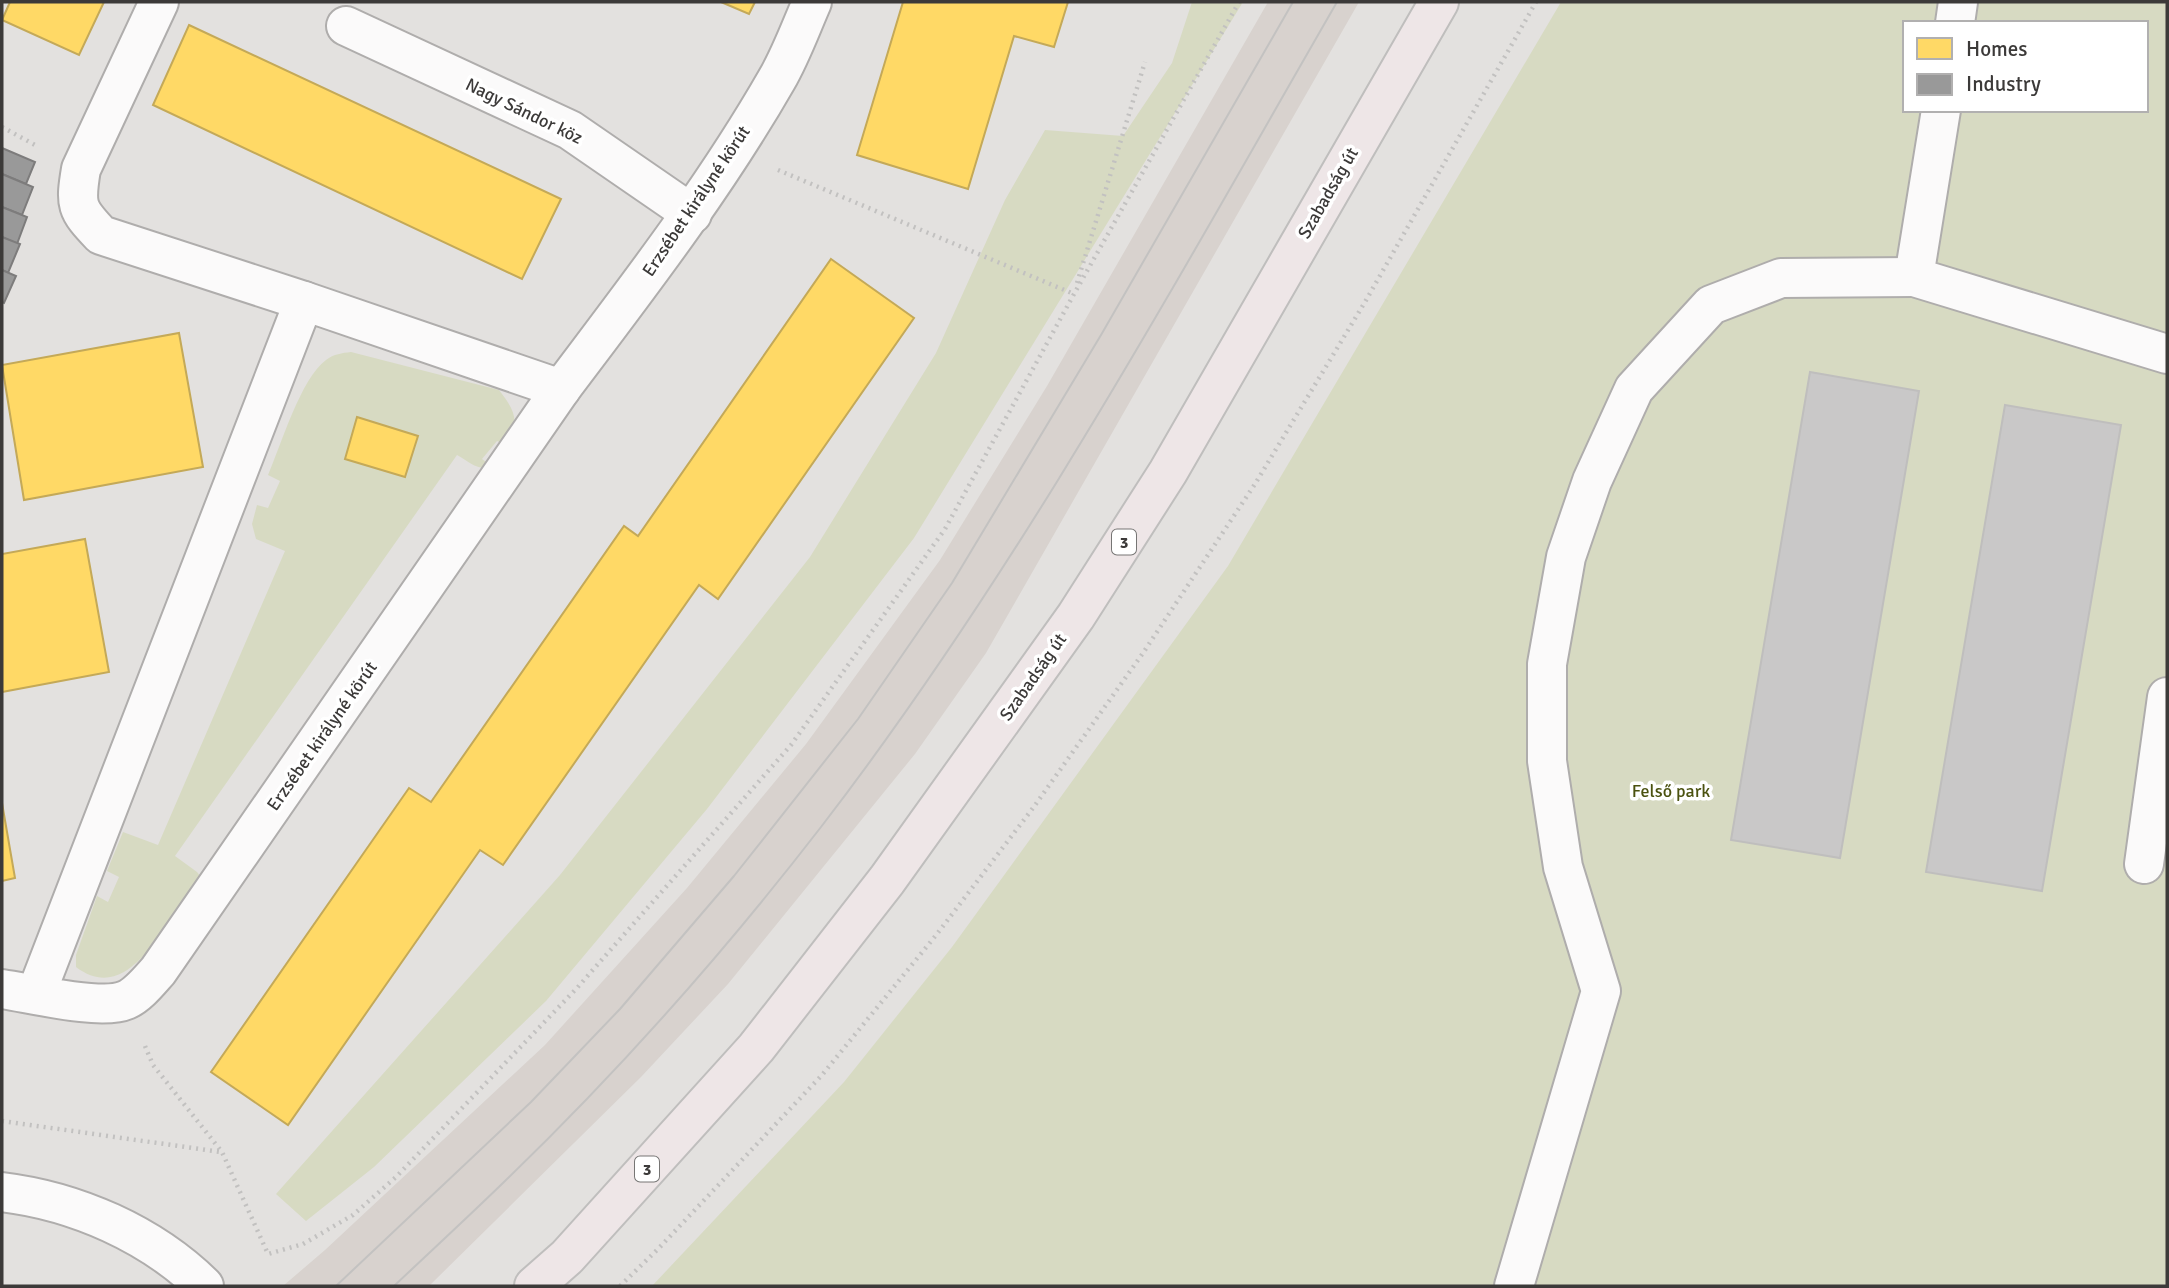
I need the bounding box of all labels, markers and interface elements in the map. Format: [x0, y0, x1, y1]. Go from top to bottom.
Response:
legend [1903, 21, 2148, 112]
text: Homes [1966, 36, 2028, 62]
text: Industry [1966, 71, 2041, 97]
street label: Nagy Sándor köz [462, 73, 586, 149]
street label: Erzsébet királyné körút [637, 121, 755, 281]
street label: Szabadság út [1293, 143, 1363, 243]
road number: 3 [1112, 530, 1136, 554]
street label: Szabadság út [995, 629, 1071, 725]
street label: Erzsébet királyné körút [262, 657, 382, 815]
park label: Felső park [1632, 780, 1710, 802]
road number: 3 [635, 1156, 659, 1182]

